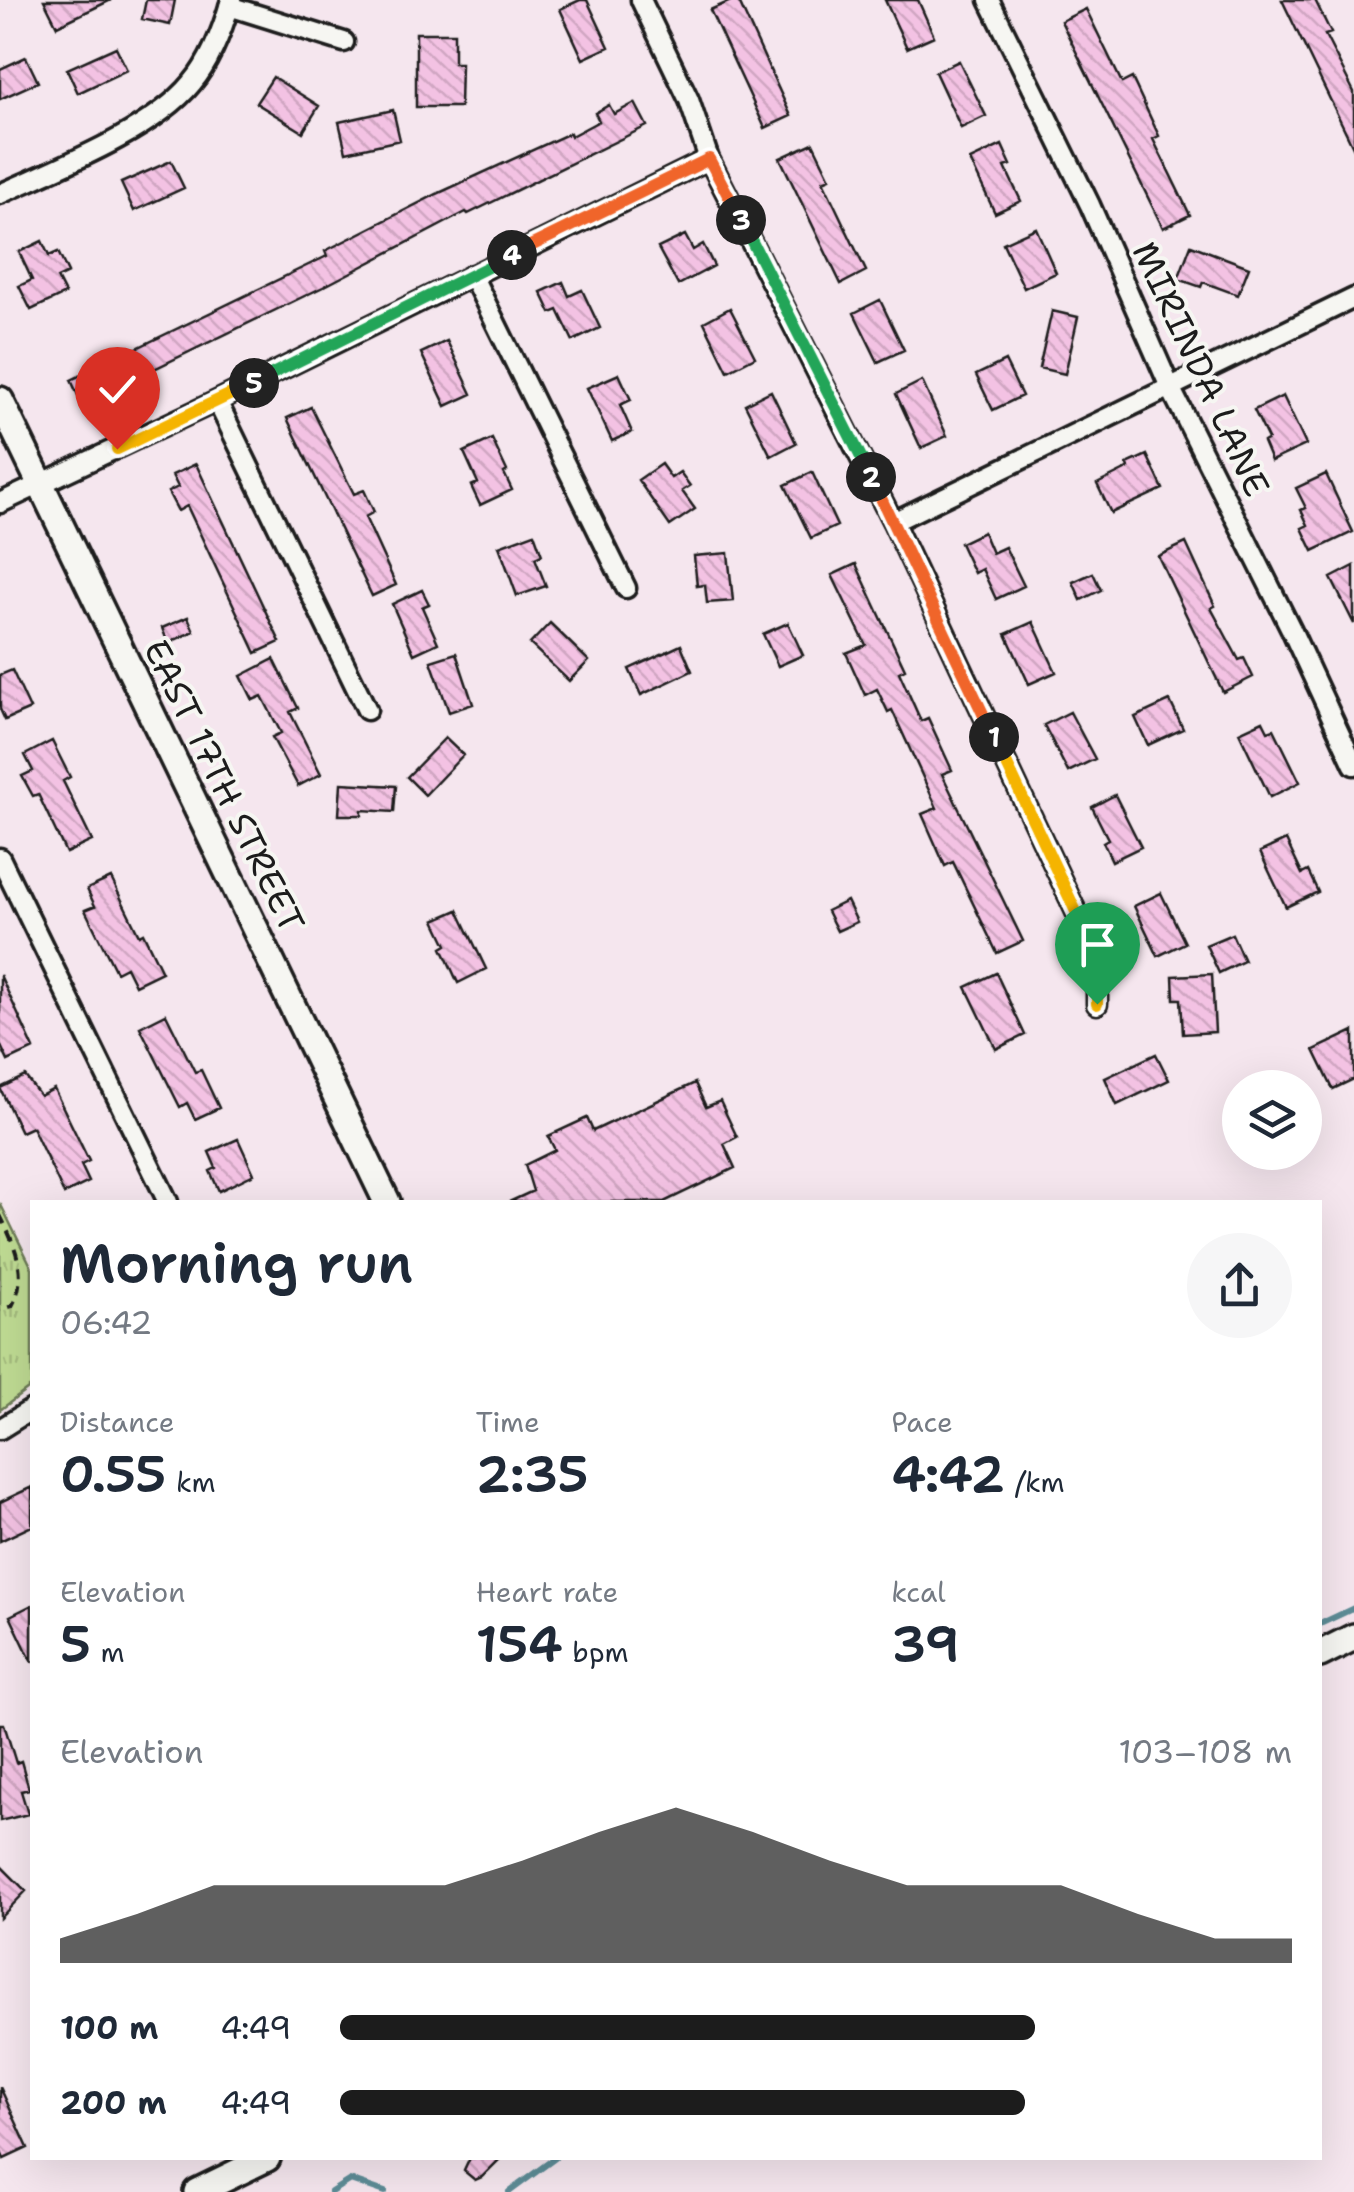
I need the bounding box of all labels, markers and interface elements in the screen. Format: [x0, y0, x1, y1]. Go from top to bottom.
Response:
pin: 3 [716, 195, 766, 245]
text: 3 [731, 201, 751, 239]
pin: 4 [487, 230, 537, 280]
street label: MIRINDA LANE [1122, 234, 1281, 504]
text: 4 [502, 236, 522, 274]
pin [75, 347, 160, 450]
pin: 5 [229, 358, 279, 408]
icon: check [90, 362, 145, 417]
text: 5 [245, 364, 263, 402]
pin: 2 [846, 452, 896, 502]
text: 2 [861, 458, 881, 496]
street label: EAST 17TH STREET [133, 632, 316, 940]
pin: 1 [969, 712, 1019, 762]
text: 1 [988, 718, 1000, 756]
pin [1055, 902, 1140, 1005]
icon: arrive [1070, 917, 1125, 972]
map controls [1222, 1070, 1322, 1170]
button: layers [1222, 1070, 1322, 1170]
text: Morning run [60, 1226, 413, 1300]
button: share [1187, 1233, 1292, 1338]
text: 06:42 [60, 1301, 153, 1344]
text: Distance [60, 1403, 175, 1441]
text: Time [476, 1403, 540, 1441]
text: Pace [891, 1403, 953, 1441]
text: 0.55 [60, 1441, 166, 1508]
text: 2:35 [476, 1441, 589, 1508]
text: 4:42 [891, 1441, 1005, 1508]
text: km [166, 1463, 216, 1501]
text: /km [1005, 1463, 1065, 1501]
text: Elevation [60, 1573, 185, 1611]
text: Heart rate [476, 1573, 618, 1611]
text: kcal [891, 1573, 946, 1611]
text: 5 [60, 1611, 91, 1678]
text: 154 [476, 1611, 563, 1678]
text: 39 [891, 1611, 959, 1678]
text: m [91, 1633, 125, 1671]
text: bpm [563, 1633, 629, 1671]
text: Elevation [60, 1730, 203, 1773]
text: 103–108 m [1118, 1730, 1292, 1773]
text: 100 m [60, 2006, 159, 2049]
text: 4:49 [220, 2006, 291, 2049]
text: 200 m [60, 2081, 167, 2124]
text: 4:49 [220, 2081, 291, 2124]

